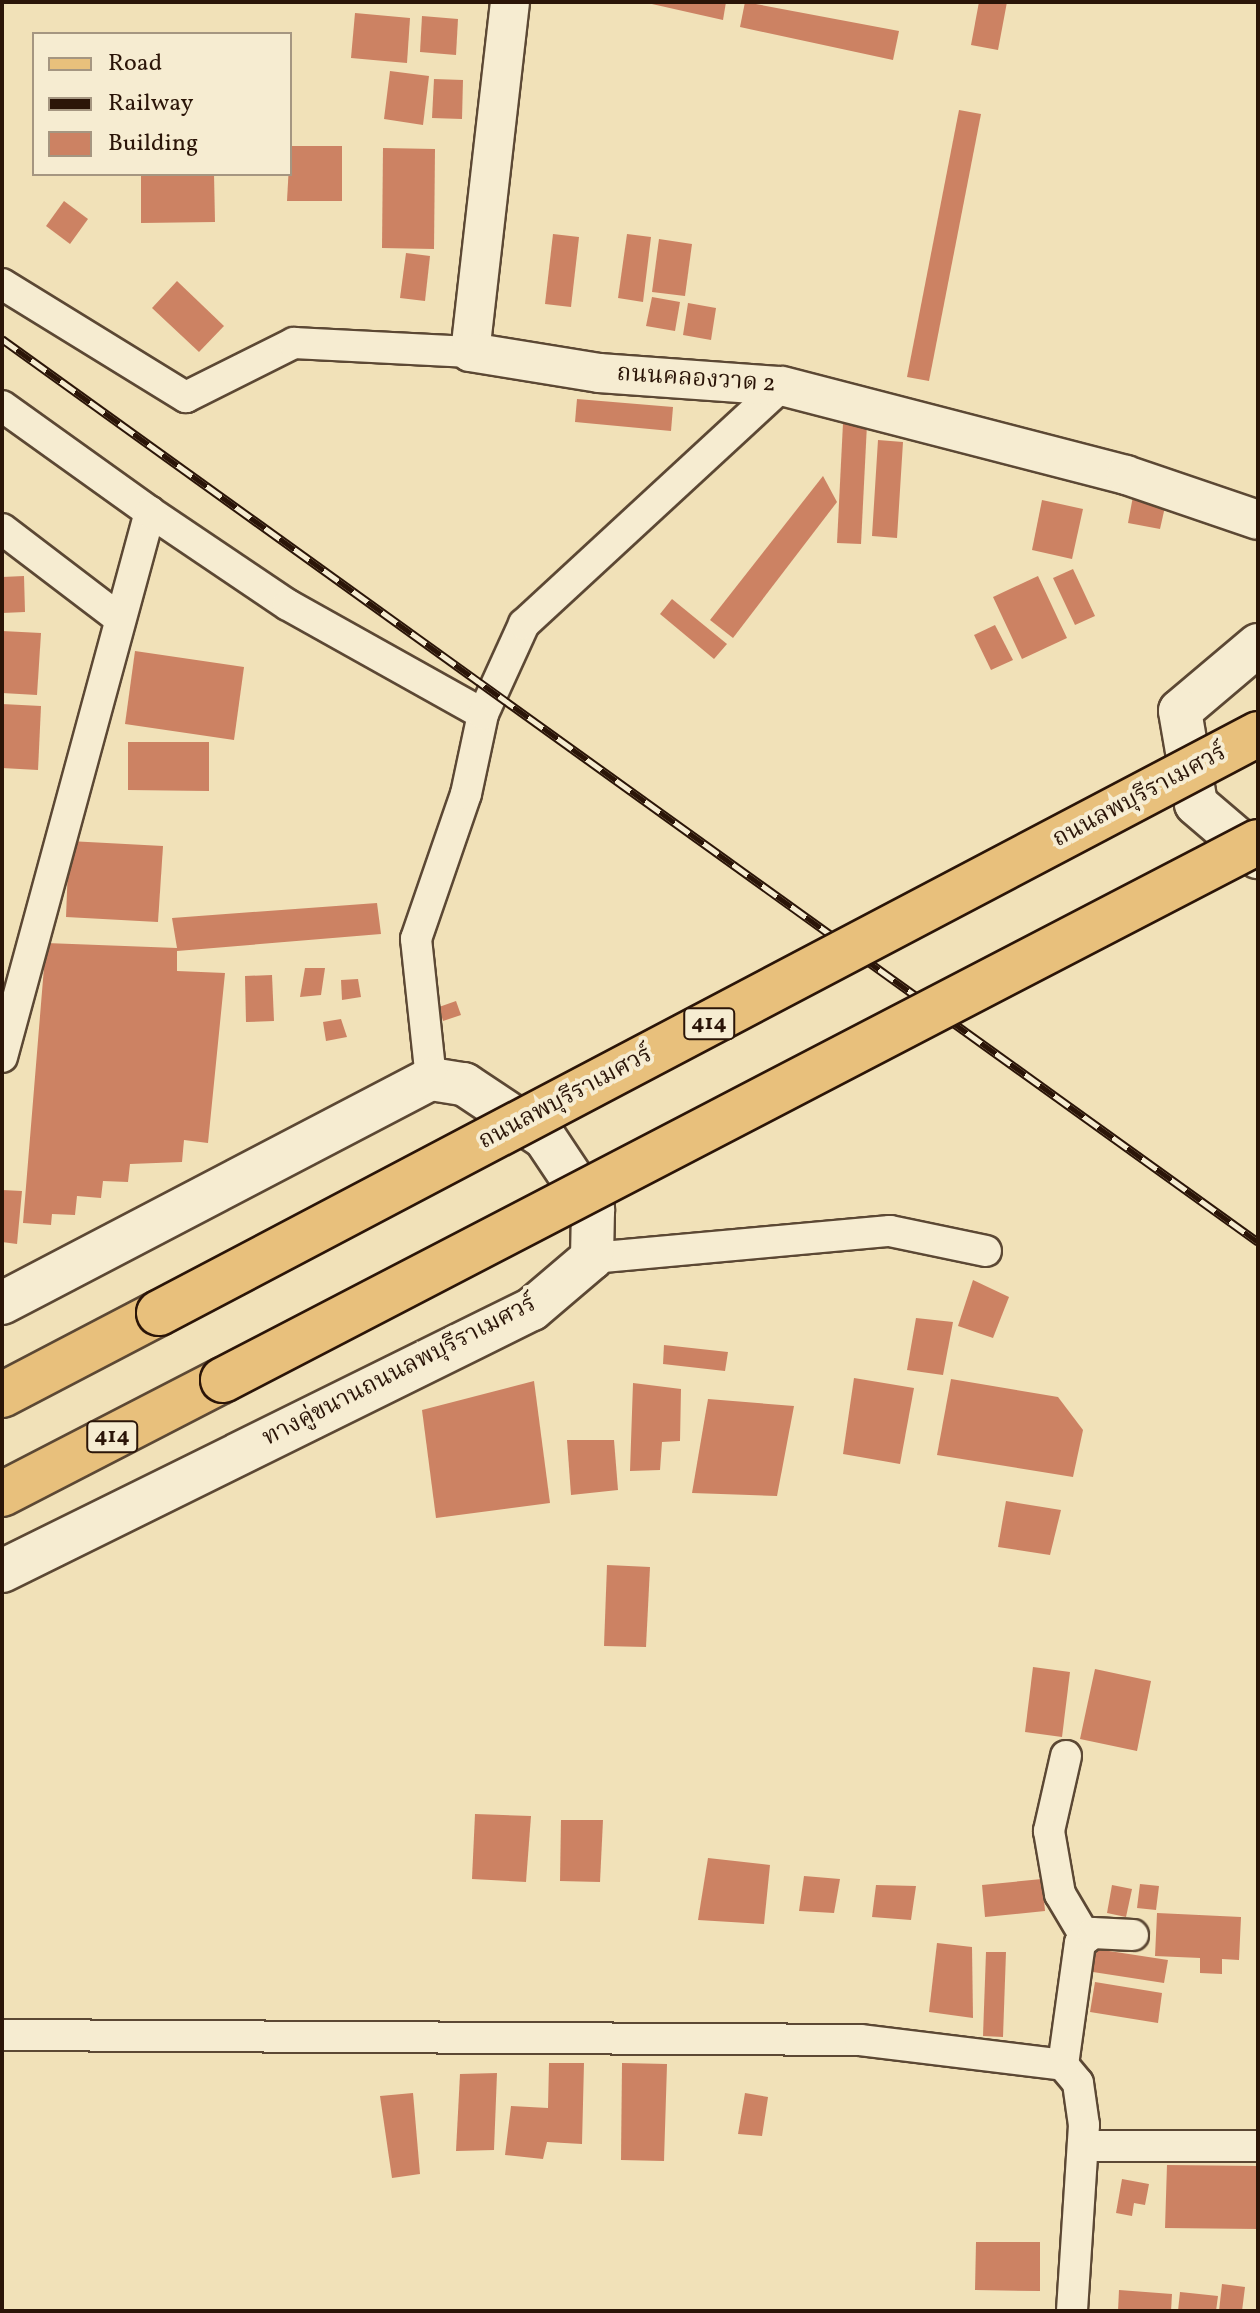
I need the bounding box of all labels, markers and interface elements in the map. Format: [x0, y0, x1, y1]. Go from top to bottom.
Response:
legend [32, 32, 292, 176]
text: Road [108, 47, 162, 81]
text: Railway [108, 87, 194, 121]
text: Building [108, 127, 198, 161]
street label: ถนนคลองวาด 2 [616, 360, 776, 400]
street label: ถนนลพบุรีราเมศวร์ [1048, 739, 1232, 855]
road number: 414 [683, 1006, 735, 1042]
street label: ถนนลพบุรีราเมศวร์ [474, 1041, 658, 1157]
street label: ทางคู่ขนานถนนลพบุรีราเมศวร์ [258, 1290, 542, 1454]
road number: 414 [86, 1419, 138, 1455]

